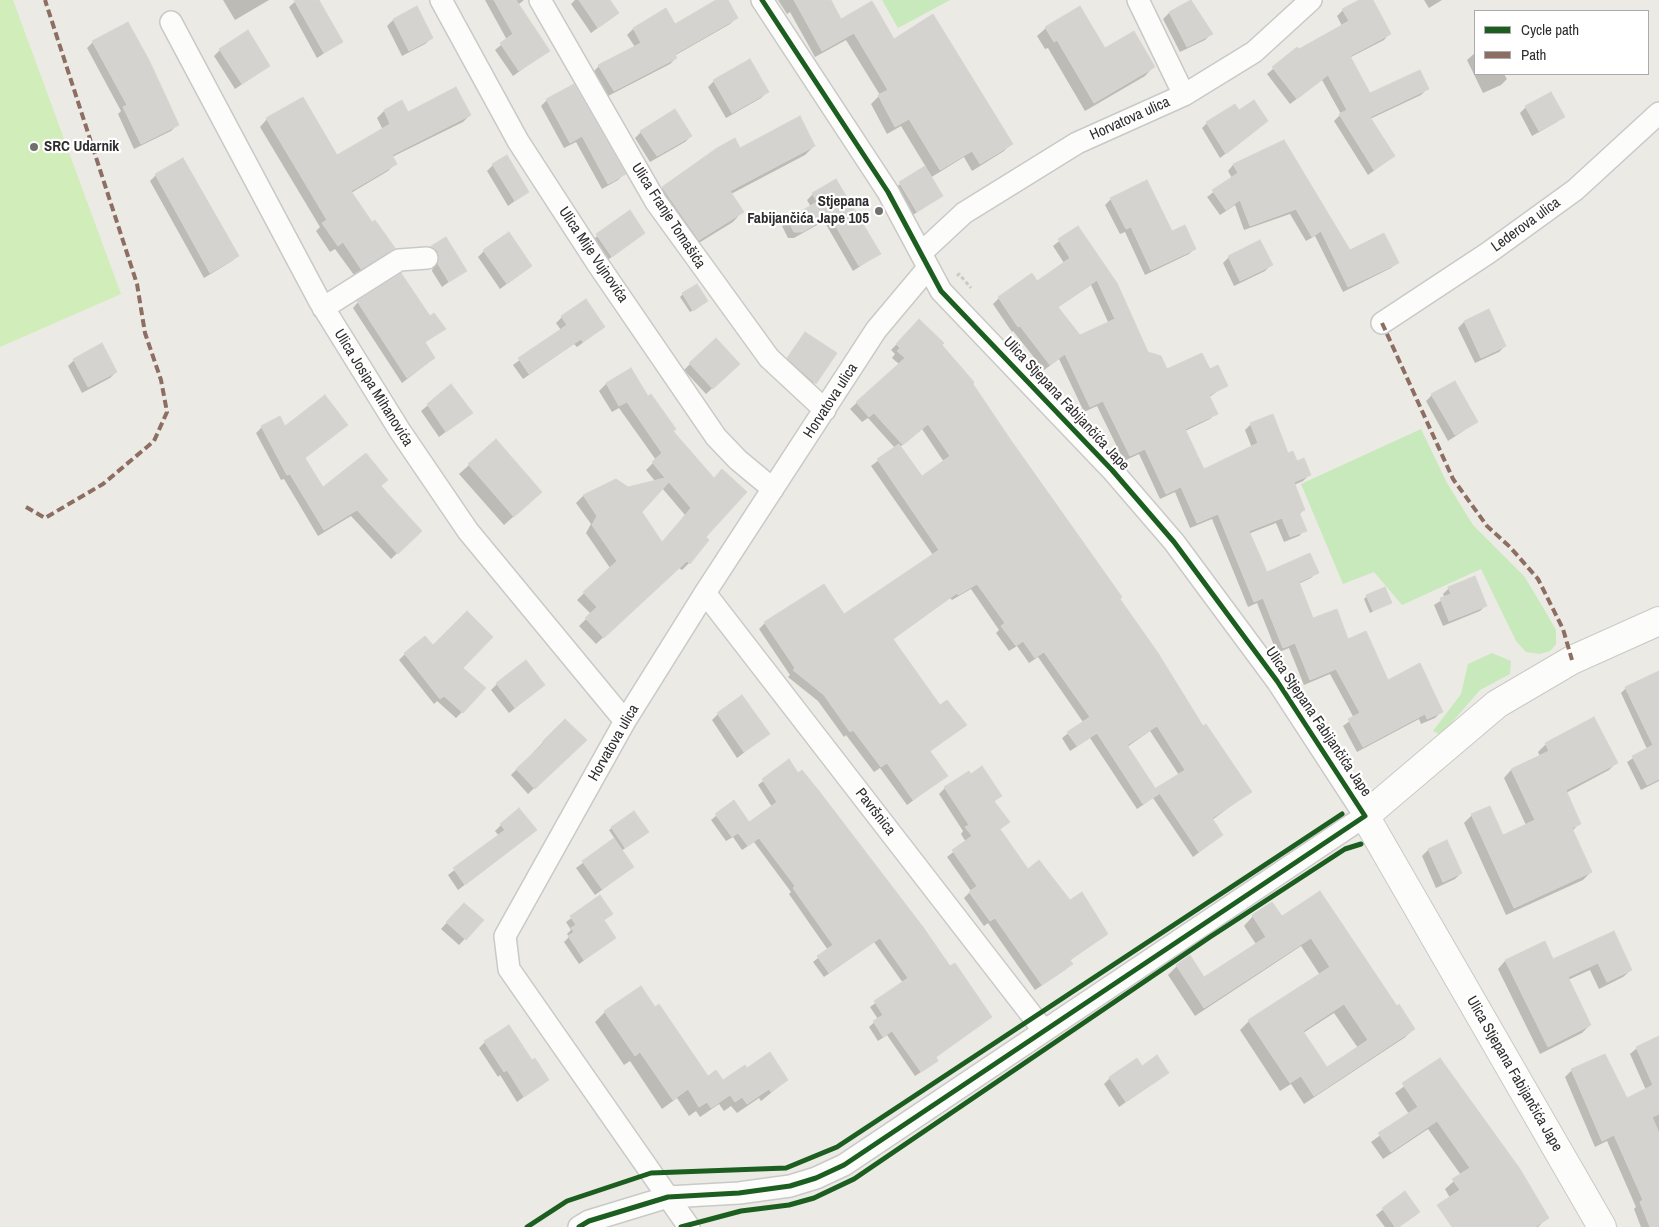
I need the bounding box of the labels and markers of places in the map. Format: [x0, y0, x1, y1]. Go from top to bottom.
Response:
place label: SRC Udarnik [44, 138, 119, 156]
marker: SRC Udarnik [28, 141, 40, 153]
place label: Stjepana Fabijančića Jape 105 [747, 193, 869, 228]
marker: Stjepana Fabijančića Jape 105 [873, 205, 885, 217]

